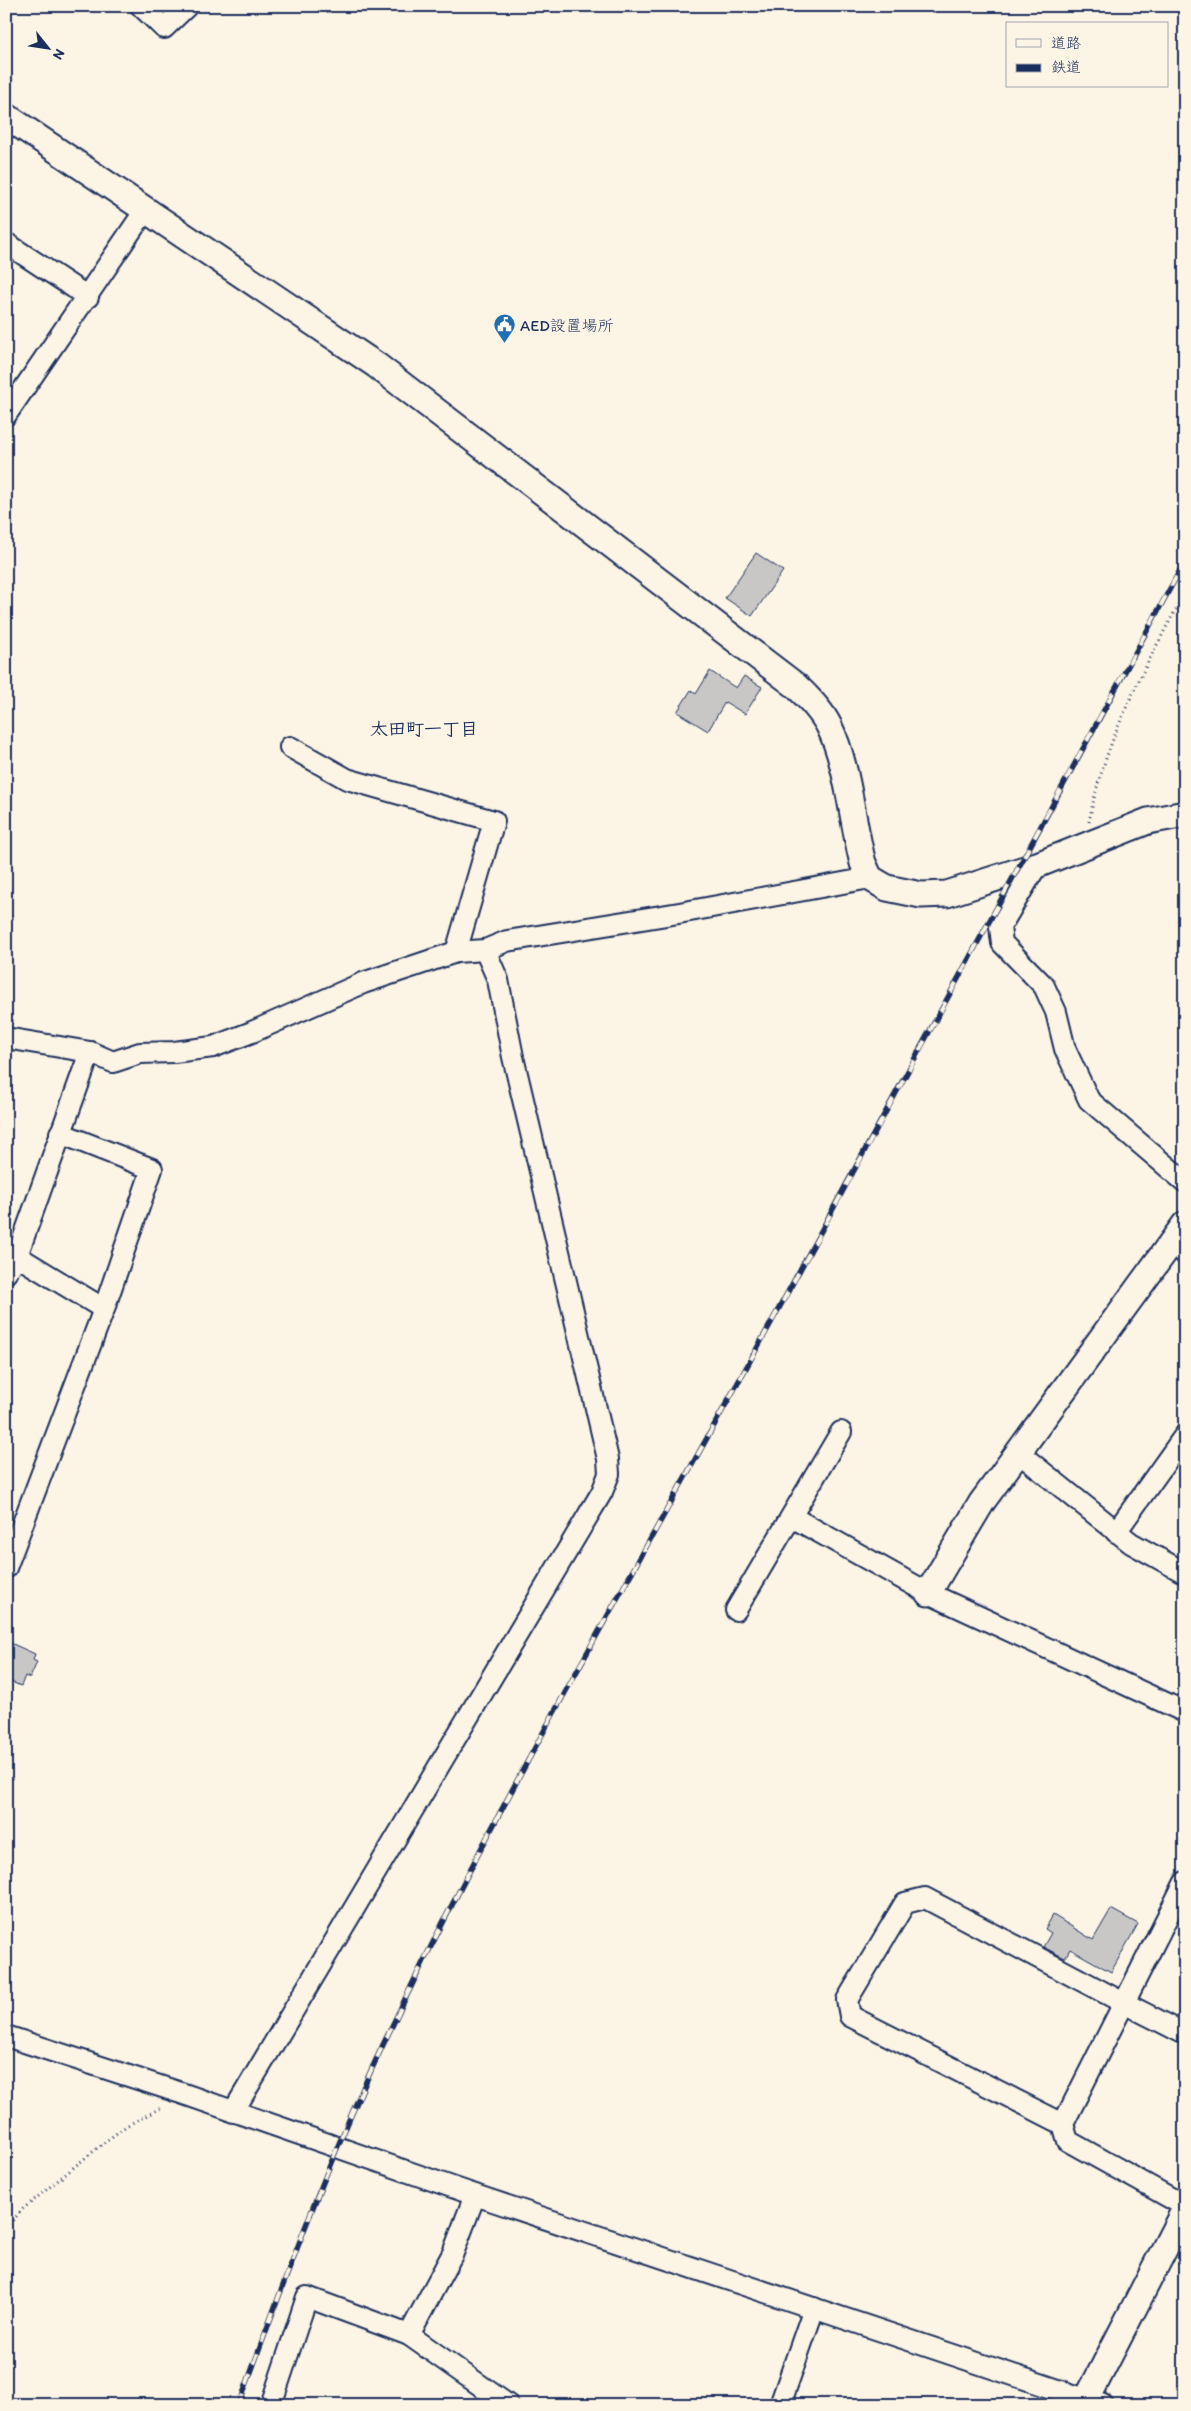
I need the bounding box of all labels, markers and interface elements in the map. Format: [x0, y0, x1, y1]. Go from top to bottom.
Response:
north arrow [22, 22, 72, 72]
legend [1006, 22, 1168, 88]
text: 道路 [1051, 34, 1081, 52]
text: N [49, 46, 69, 63]
text: 鉄道 [1051, 58, 1081, 76]
public building icon: AED設置場所 [492, 313, 516, 344]
place label: AED設置場所 [520, 316, 614, 335]
district label: 太田町一丁目 [370, 718, 478, 740]

